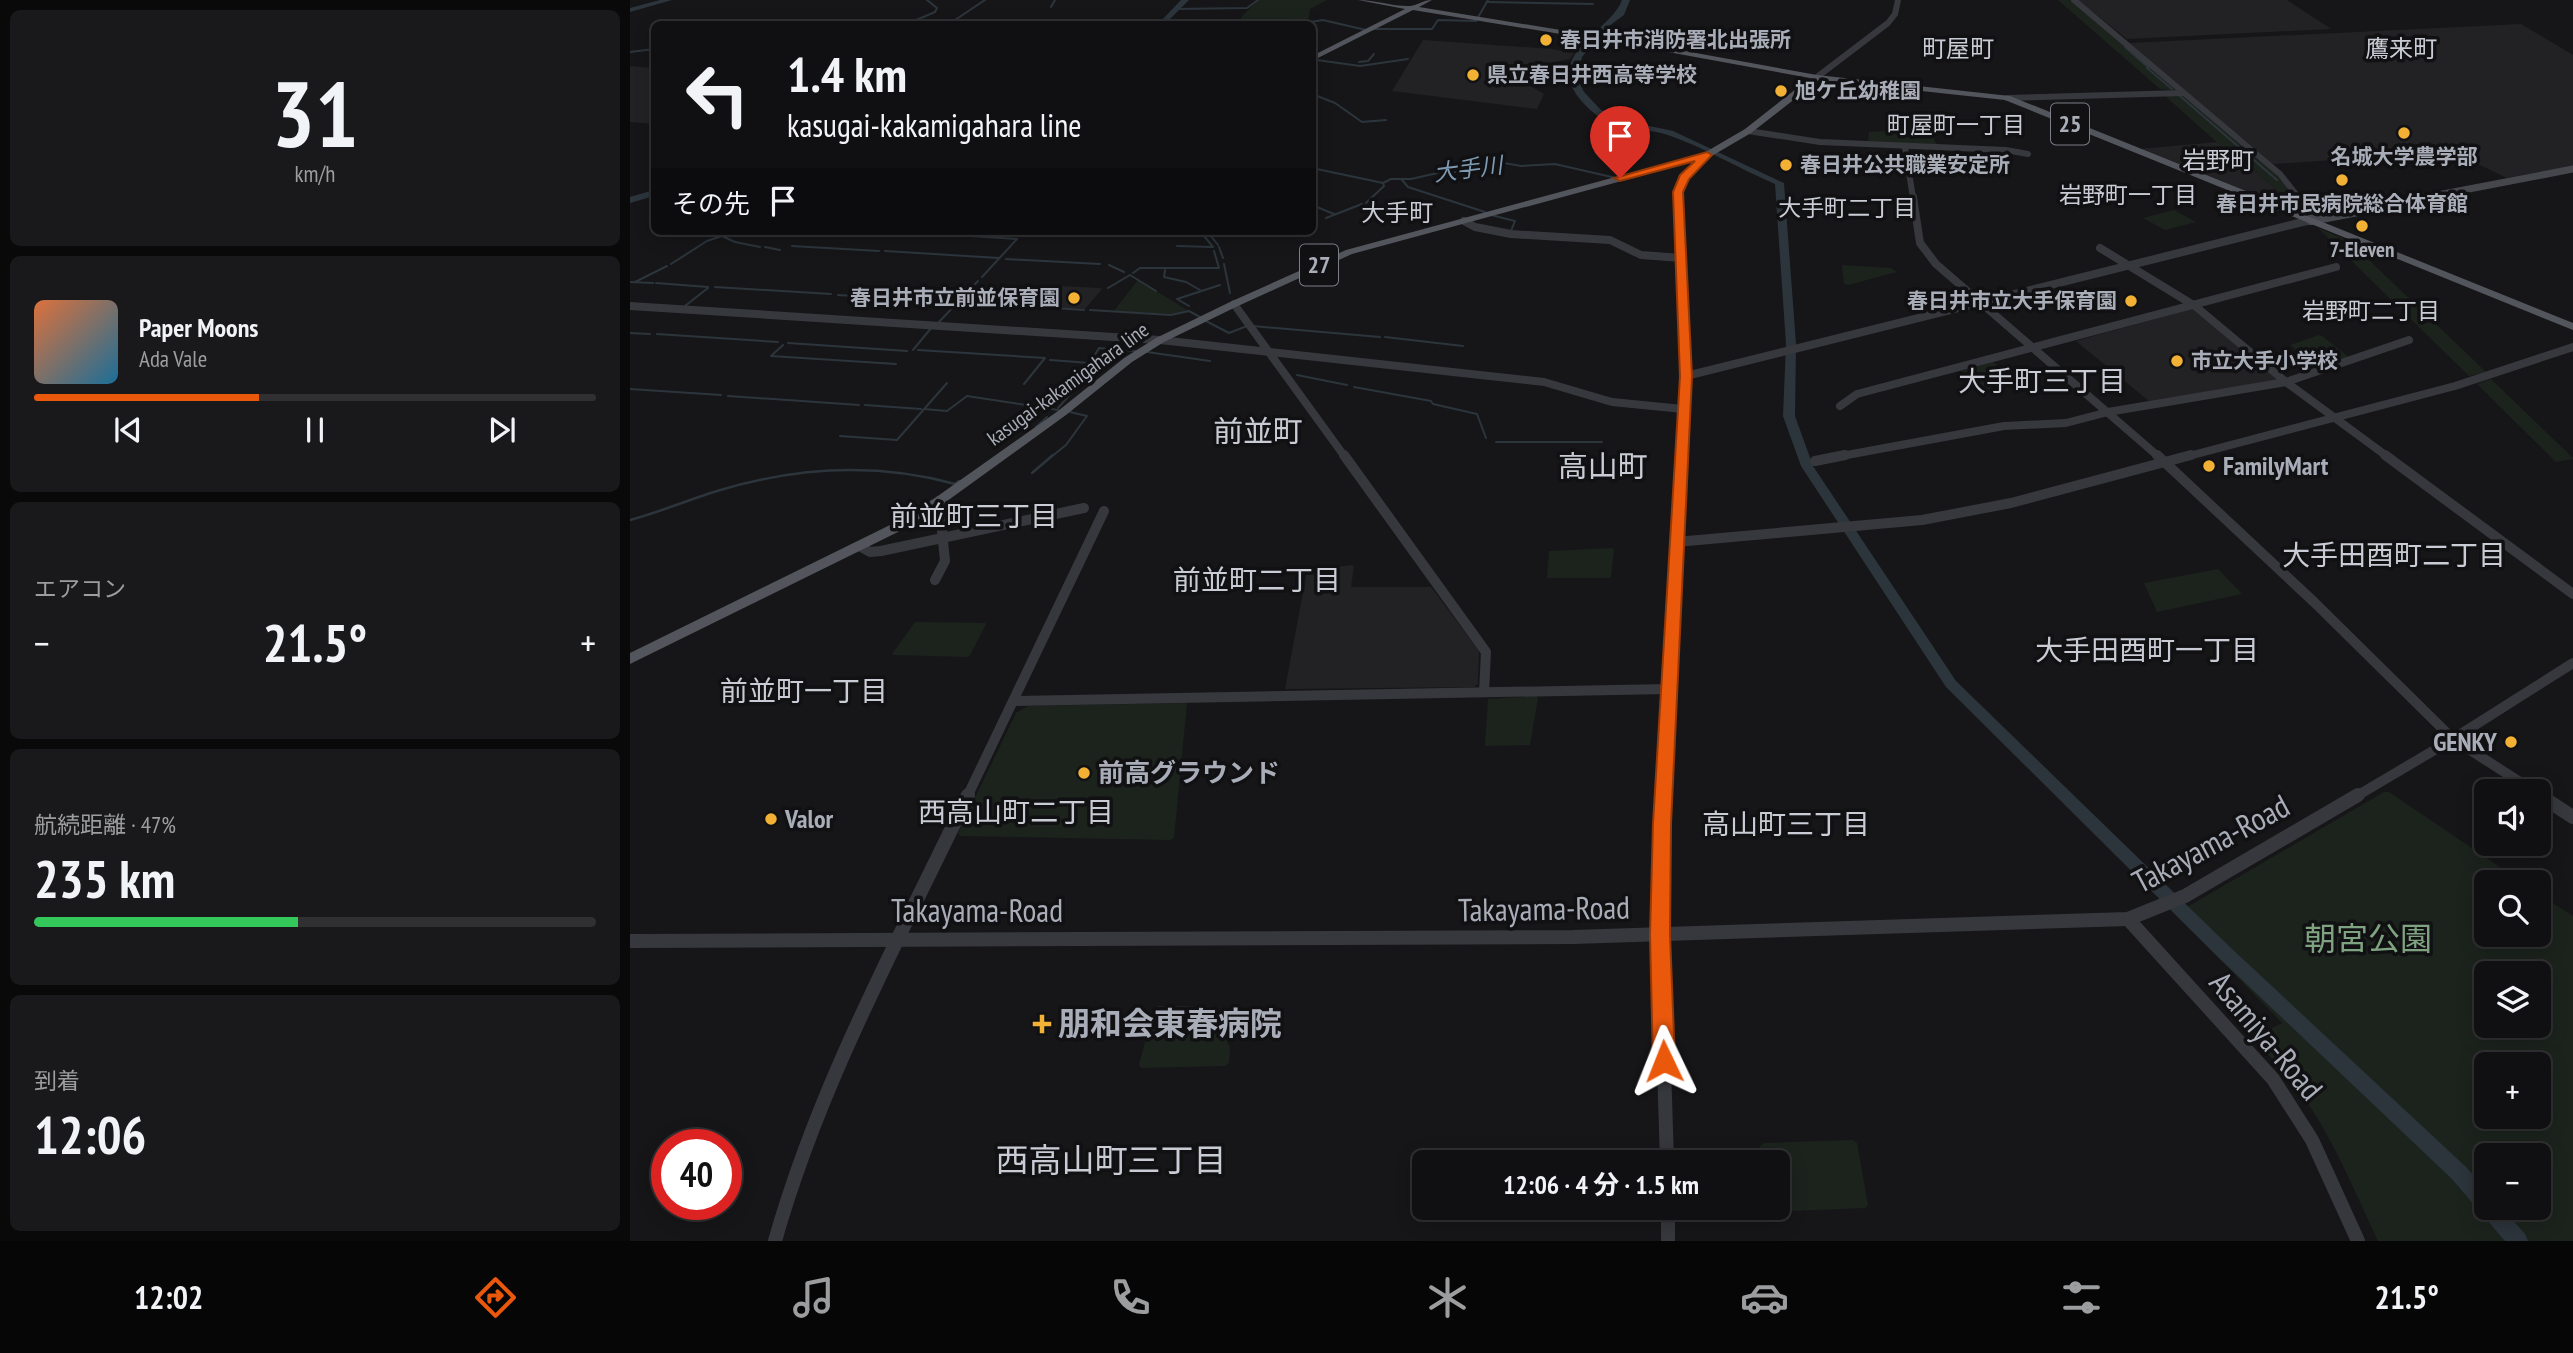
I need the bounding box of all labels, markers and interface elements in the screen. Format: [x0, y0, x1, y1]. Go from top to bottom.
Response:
place label: 春日井市消防署北出張所 [1560, 26, 1791, 53]
marker: 春日井市消防署北出張所 [1538, 32, 1554, 48]
district label: 町屋町 [1922, 33, 1994, 64]
district label: 鷹来町 [2365, 33, 2437, 64]
text: 1.4 km [787, 42, 907, 106]
icon: left [672, 49, 763, 140]
text: 31 [272, 54, 359, 172]
place label: 県立春日井西高等学校 [1487, 61, 1697, 88]
marker: 県立春日井西高等学校 [1465, 67, 1481, 83]
place label: 旭ケ丘幼稚園 [1795, 77, 1921, 104]
marker: 旭ケ丘幼稚園 [1773, 83, 1789, 99]
text: kasugai-kakamigahara line [787, 104, 1082, 146]
road number: 25 [2051, 104, 2089, 144]
pin [1590, 106, 1650, 178]
district label: 町屋町一丁目 [1887, 110, 2025, 139]
icon: arrive [1601, 117, 1639, 155]
marker: 名城大学農学部 [2396, 125, 2412, 141]
place label: 名城大学農学部 [2331, 143, 2478, 170]
district label: 岩野町 [2182, 145, 2254, 176]
water label: 大手川 [1432, 150, 1507, 187]
place label: 春日井公共職業安定所 [1800, 151, 2010, 178]
marker: 春日井公共職業安定所 [1778, 157, 1794, 173]
text: km/h [295, 159, 335, 188]
marker: 春日井市民病院総合体育館 [2334, 172, 2350, 188]
district label: 岩野町一丁目 [2059, 180, 2197, 209]
icon: arrive [764, 182, 802, 220]
text: その先 [672, 187, 750, 220]
place label: 春日井市民病院総合体育館 [2216, 190, 2468, 217]
district label: 大手町二丁目 [1778, 193, 1916, 222]
district label: 大手町 [1361, 197, 1433, 228]
marker: 7-Eleven [2354, 218, 2370, 234]
place label: 7-Eleven [2330, 236, 2394, 263]
road number: 27 [1300, 244, 1338, 286]
place label: 春日井市立前並保育園 [850, 284, 1060, 311]
place label: 春日井市立大手保育園 [1907, 287, 2117, 314]
marker: 春日井市立前並保育園 [1066, 290, 1082, 306]
marker: 春日井市立大手保育園 [2123, 293, 2139, 309]
district label: 岩野町二丁目 [2302, 296, 2440, 325]
text: Paper Moons [139, 311, 258, 344]
street label: kasugai-kakamigahara line [982, 316, 1154, 451]
text: Ada Vale [139, 344, 207, 373]
place label: 市立大手小学校 [2191, 347, 2338, 374]
marker: 市立大手小学校 [2169, 353, 2185, 369]
district label: 大手町三丁目 [1958, 362, 2126, 399]
icon: previous [109, 411, 147, 449]
icon: pause [296, 411, 334, 449]
icon: next [483, 411, 521, 449]
district label: 前並町 [1213, 411, 1303, 450]
district label: 高山町 [1558, 446, 1648, 485]
place label: FamilyMart [2223, 449, 2329, 482]
marker: FamilyMart [2201, 458, 2217, 474]
district label: 前並町三丁目 [890, 497, 1058, 534]
district label: 大手田酉町二丁目 [2282, 536, 2506, 573]
district label: 前並町二丁目 [1173, 561, 1341, 598]
text: エアコン [34, 574, 126, 603]
text: 21.5° [263, 609, 367, 676]
text: − [34, 618, 50, 667]
text: + [580, 618, 596, 667]
district label: 大手田酉町一丁目 [2035, 631, 2259, 668]
district label: 前並町一丁目 [720, 672, 888, 709]
place label: GENKY [2433, 725, 2497, 758]
marker: GENKY [2503, 734, 2519, 750]
place label: 前高グラウンド [1098, 756, 1280, 789]
marker: 前高グラウンド [1076, 765, 1092, 781]
map controls [2474, 779, 2551, 1220]
button: sound [2474, 779, 2551, 856]
street label: Takayama-Road [2125, 784, 2296, 902]
district label: 西高山町二丁目 [918, 793, 1114, 830]
place label: Valor [784, 802, 833, 835]
district label: 高山町三丁目 [1702, 805, 1870, 842]
text: 航続距離 · 47% [34, 810, 176, 839]
marker: Valor [763, 811, 779, 827]
text: 235 km [34, 845, 175, 912]
button: search [2474, 870, 2551, 947]
street label: Takayama-Road [1458, 886, 1630, 930]
street label: Takayama-Road [891, 889, 1063, 931]
park label: 朝宮公園 [2304, 917, 2432, 959]
button: layers [2474, 961, 2551, 1038]
street label: Asamiya-Road [2201, 962, 2333, 1108]
place label: 朋和会東春病院 [1058, 1002, 1282, 1044]
marker: 朋和会東春病院 [1032, 1014, 1052, 1034]
position arrow [1627, 1024, 1701, 1098]
button: + [2474, 1052, 2551, 1129]
text: 到着 [34, 1066, 80, 1095]
text: 12:06 [34, 1101, 146, 1168]
speed limit sign: 40 [651, 1129, 742, 1220]
district label: 西高山町三丁目 [996, 1138, 1227, 1181]
button: − [2474, 1143, 2551, 1220]
text: 12:06 · 4 分 · 1.5 km [1503, 1168, 1699, 1201]
icon: directions [471, 1273, 520, 1322]
icon: music [789, 1273, 838, 1322]
icon: phone [1106, 1273, 1155, 1322]
icon: climate [1423, 1273, 1472, 1322]
icon: car [1740, 1273, 1789, 1322]
icon: filters [2057, 1273, 2106, 1322]
text: 12:02 [134, 1276, 203, 1318]
text: 21.5° [2375, 1276, 2439, 1318]

